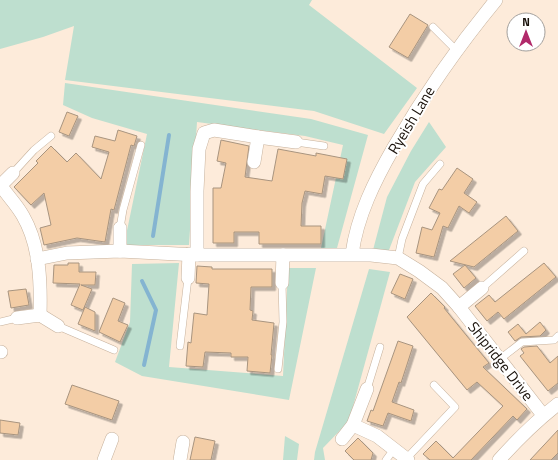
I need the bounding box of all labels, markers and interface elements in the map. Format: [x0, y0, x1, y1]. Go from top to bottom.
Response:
north arrow [506, 12, 546, 52]
text: N [522, 14, 530, 30]
street label: Ryeish Lane [382, 82, 440, 158]
street label: Shipridge Drive [463, 316, 539, 406]

